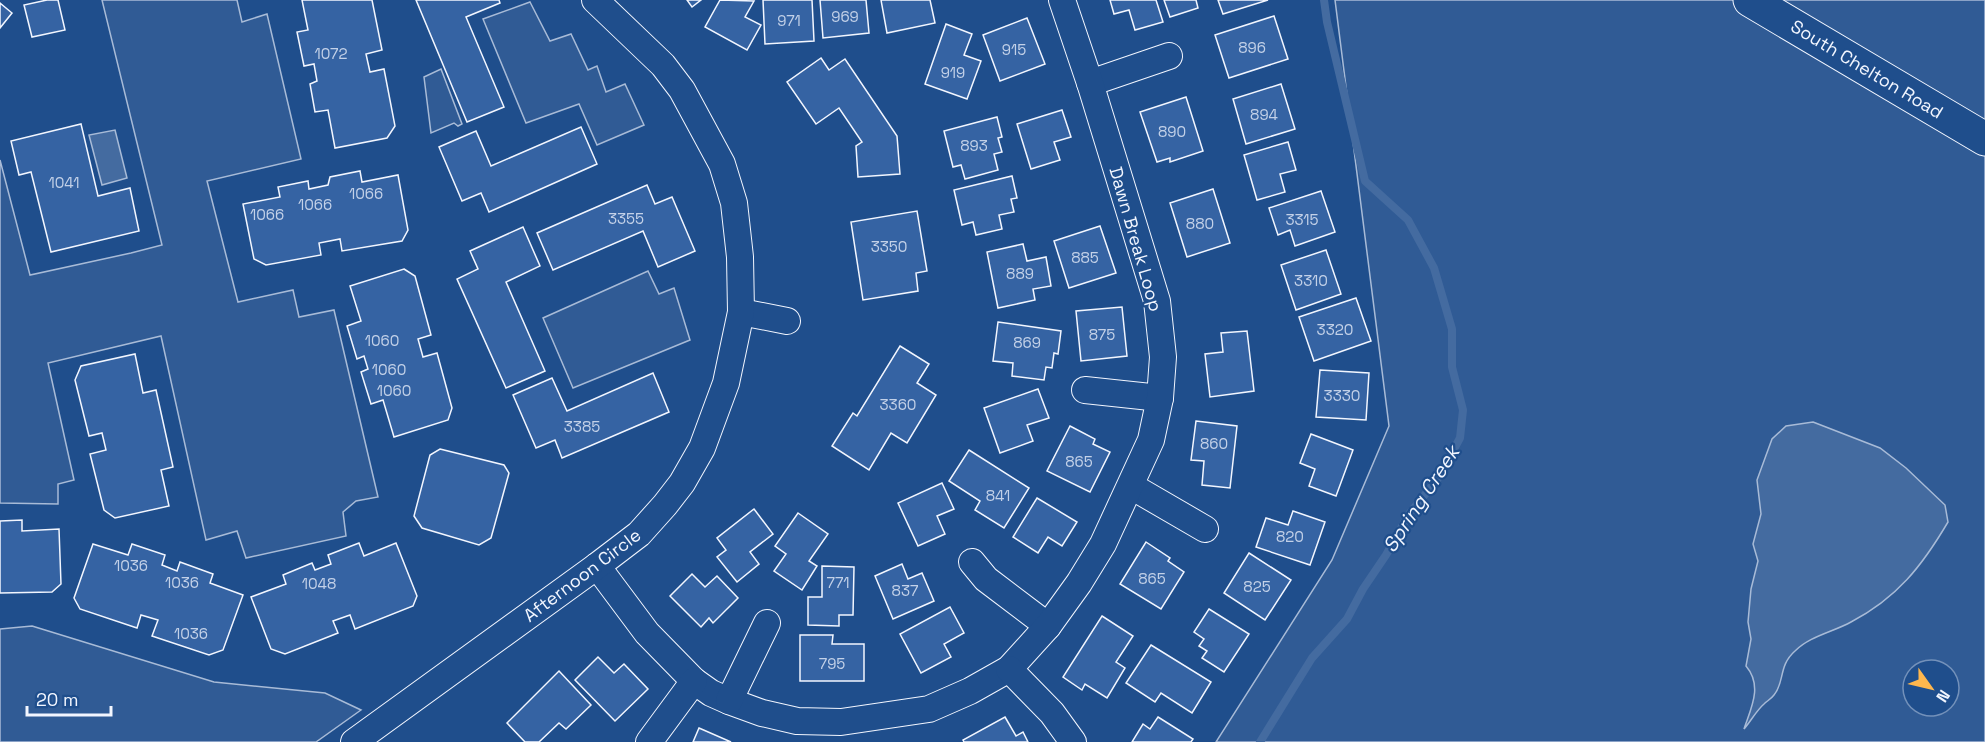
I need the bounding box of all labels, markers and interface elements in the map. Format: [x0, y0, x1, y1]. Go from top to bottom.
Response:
house number: 969 [831, 7, 859, 26]
house number: 971 [777, 11, 801, 30]
street label: South Chelton Road [1787, 14, 1947, 124]
house number: 896 [1238, 38, 1266, 57]
house number: 915 [1002, 40, 1026, 59]
house number: 1072 [315, 44, 347, 63]
house number: 919 [941, 63, 965, 82]
house number: 894 [1250, 105, 1278, 124]
house number: 890 [1158, 122, 1186, 141]
house number: 893 [960, 136, 988, 155]
street label: Dawn Break Loop [1104, 164, 1168, 314]
house number: 1041 [48, 173, 80, 192]
house number: 1066 [349, 184, 383, 203]
house number: 1066 [298, 195, 332, 214]
house number: 1066 [250, 205, 284, 224]
house number: 3355 [608, 209, 644, 228]
house number: 3315 [1285, 210, 1319, 229]
house number: 880 [1186, 214, 1214, 233]
house number: 3350 [871, 237, 907, 256]
house number: 885 [1071, 248, 1099, 267]
house number: 889 [1006, 264, 1034, 283]
house number: 3310 [1294, 271, 1328, 290]
house number: 3320 [1317, 320, 1353, 339]
house number: 875 [1089, 325, 1115, 344]
house number: 1060 [365, 331, 399, 350]
house number: 869 [1013, 333, 1041, 352]
house number: 1060 [372, 360, 406, 379]
house number: 1060 [377, 381, 411, 400]
house number: 3330 [1324, 386, 1360, 405]
house number: 3360 [880, 395, 916, 414]
house number: 3385 [564, 417, 600, 436]
house number: 860 [1200, 434, 1228, 453]
water label: Spring Creek [1377, 439, 1466, 557]
house number: 865 [1065, 452, 1093, 471]
house number: 841 [986, 486, 1010, 505]
street label: Afternoon Circle [519, 523, 645, 627]
house number: 820 [1276, 527, 1304, 546]
house number: 1036 [114, 556, 148, 575]
house number: 865 [1138, 569, 1166, 588]
house number: 1036 [165, 573, 199, 592]
house number: 771 [826, 573, 850, 592]
house number: 1048 [302, 574, 336, 593]
house number: 825 [1243, 577, 1271, 596]
house number: 837 [892, 581, 918, 600]
house number: 1036 [174, 624, 208, 643]
house number: 795 [819, 654, 845, 673]
north arrow [1901, 658, 1961, 718]
scale bar [27, 679, 111, 717]
text: N [1931, 686, 1955, 706]
text: 20 m [36, 688, 79, 711]

